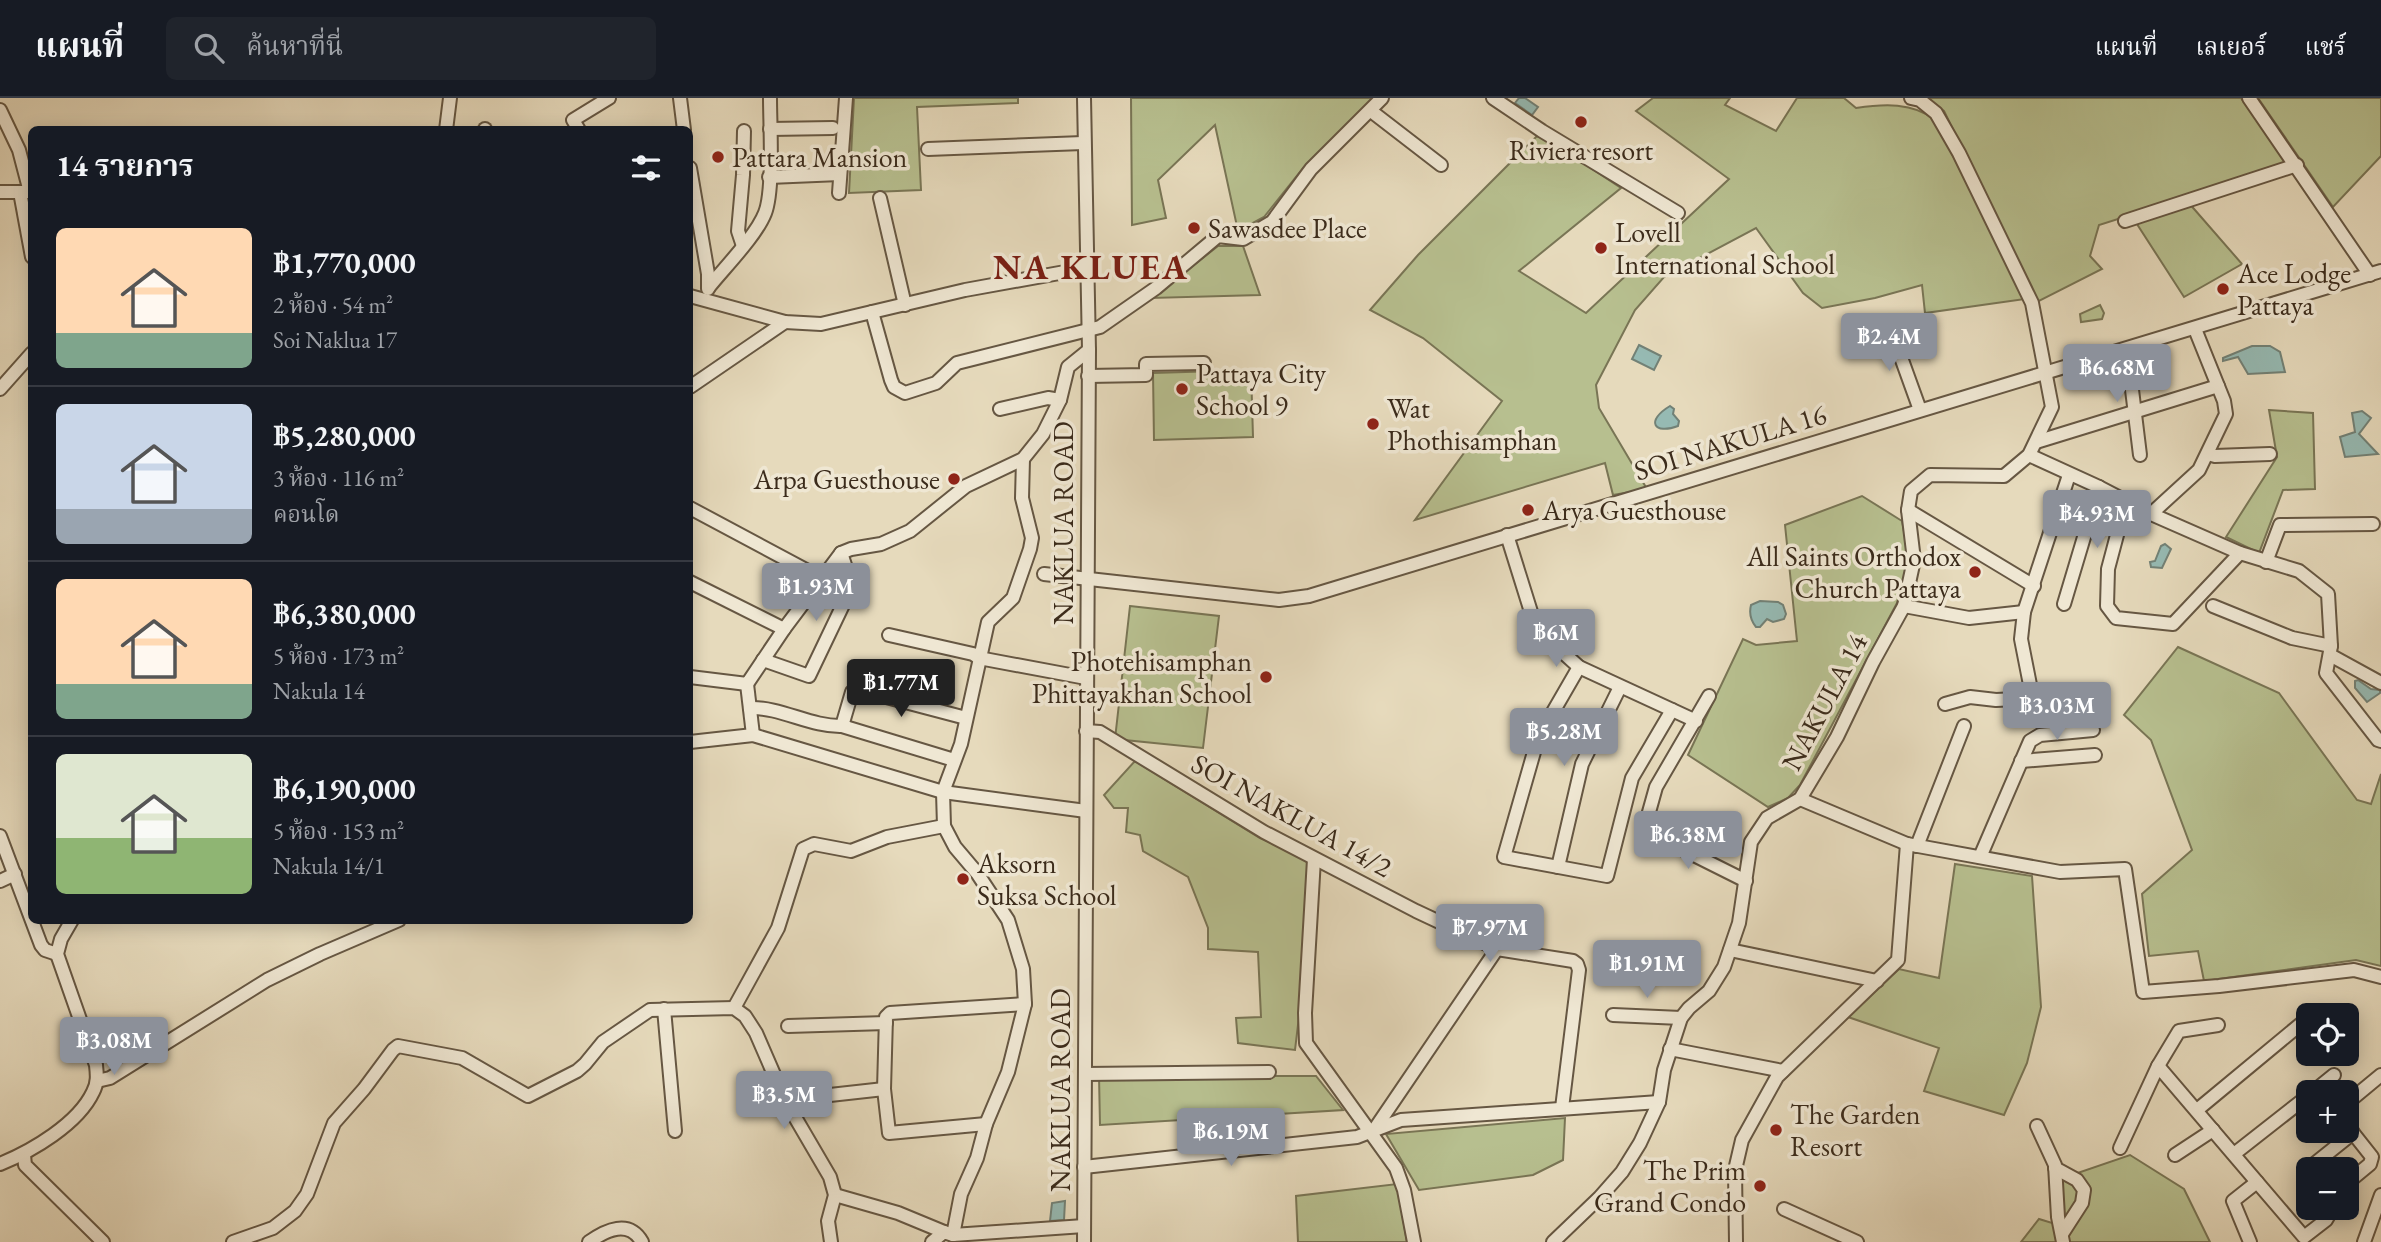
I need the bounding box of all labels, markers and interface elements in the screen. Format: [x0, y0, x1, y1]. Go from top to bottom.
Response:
search box [166, 17, 656, 80]
text: แผนที่ [35, 24, 124, 67]
icon: search [190, 29, 228, 67]
text: ค้นหาที่นี่ [246, 29, 343, 63]
text: แผนที่ [2095, 31, 2158, 62]
text: เลเยอร์ [2196, 31, 2267, 62]
text: แชร์ [2305, 31, 2346, 62]
marker: Riviera resort [1573, 114, 1589, 130]
place label: Riviera resort [1509, 132, 1653, 168]
place label: Pattara Mansion [732, 139, 907, 175]
text: 14 รายการ [56, 146, 194, 185]
icon: filters [627, 149, 665, 187]
marker: Pattara Mansion [710, 149, 726, 165]
place label: Sawasdee Place [1208, 210, 1367, 246]
place label: Lovell International School [1615, 214, 1835, 282]
marker: Sawasdee Place [1186, 220, 1202, 236]
marker: Lovell International School [1593, 240, 1609, 256]
text: ฿1,770,000 [273, 243, 416, 282]
district label: NA KLUEA [993, 244, 1189, 289]
place label: Ace Lodge Pattaya [2236, 255, 2351, 323]
icon: home [112, 256, 196, 340]
marker: Ace Lodge Pattaya [2215, 281, 2231, 297]
text: 2 ห้อง · 54 m² [273, 290, 393, 320]
pin: ฿2.4M [1840, 314, 1938, 373]
text: ฿2.4M [1857, 321, 1921, 351]
text: Soi Naklua 17 [273, 325, 397, 355]
pin: ฿6.68M [2060, 344, 2174, 404]
text: ฿6.68M [2079, 352, 2155, 382]
place label: Pattaya City School 9 [1196, 355, 1327, 423]
marker: Pattaya City School 9 [1174, 381, 1190, 397]
place label: Wat Phothisamphan [1387, 390, 1558, 458]
street label: SOI NAKULA 16 [1630, 396, 1830, 488]
text: ฿5,280,000 [273, 416, 416, 455]
marker: Wat Phothisamphan [1365, 416, 1381, 432]
street label: NAKLUA ROAD [1045, 421, 1081, 625]
icon: home [112, 432, 196, 516]
place label: Arpa Guesthouse [753, 461, 940, 497]
text: 3 ห้อง · 116 m² [273, 463, 404, 493]
marker: Arpa Guesthouse [946, 471, 962, 487]
pin: ฿4.93M [2040, 490, 2154, 550]
place label: Arya Guesthouse [1541, 492, 1726, 528]
text: ฿4.93M [2059, 498, 2135, 528]
text: คอนโด [273, 499, 340, 529]
marker: Arya Guesthouse [1520, 502, 1536, 518]
place label: All Saints Orthodox Church Pattaya [1745, 538, 1962, 606]
pin: ฿1.93M [759, 564, 873, 623]
marker: All Saints Orthodox Church Pattaya [1967, 564, 1983, 580]
text: ฿1.93M [778, 571, 854, 601]
text: ฿6,380,000 [273, 594, 416, 633]
icon: home [112, 607, 196, 691]
pin: ฿6M [1522, 610, 1590, 669]
text: ฿6M [1533, 617, 1579, 647]
street label: NAKULA 14 [1773, 627, 1875, 776]
text: 5 ห้อง · 173 m² [273, 641, 404, 671]
place label: Photehisamphan Phittayakhan School [1032, 643, 1252, 711]
pin: ฿1.77M [844, 660, 958, 719]
text: ฿1.77M [863, 667, 939, 697]
marker: Photehisamphan Phittayakhan School [1258, 669, 1274, 685]
text: Nakula 14 [273, 676, 365, 706]
pin: ฿3.03M [2000, 682, 2114, 742]
text: ฿3.03M [2019, 690, 2095, 720]
pin: ฿5.28M [1507, 708, 1621, 768]
text: ฿5.28M [1526, 716, 1602, 746]
street label: SOI NAKLUA 14/2 [1185, 745, 1399, 885]
text: ฿6,190,000 [273, 769, 416, 808]
icon: home [112, 782, 196, 866]
pin: ฿6.38M [1631, 812, 1745, 871]
text: 5 ห้อง · 153 m² [273, 816, 404, 846]
text: ฿6.38M [1650, 819, 1726, 849]
place label: Aksorn Suksa School [976, 845, 1117, 913]
text: Nakula 14/1 [273, 851, 385, 881]
marker: Aksorn Suksa School [955, 871, 971, 887]
pin: ฿7.97M [1433, 904, 1547, 964]
text: ฿7.97M [1452, 912, 1528, 942]
pin: ฿1.91M [1590, 940, 1704, 1000]
text: ฿1.91M [1609, 948, 1685, 978]
street label: NAKLUA ROAD [1042, 988, 1078, 1192]
map controls [2296, 1003, 2359, 1220]
button: locate [2296, 1003, 2359, 1066]
pin: ฿3.08M [57, 1018, 171, 1077]
text: ฿3.08M [76, 1025, 152, 1055]
pin: ฿3.5M [735, 1072, 833, 1131]
text: ฿3.5M [752, 1079, 816, 1109]
button: + [2296, 1080, 2359, 1143]
place label: The Garden Resort [1790, 1096, 1921, 1164]
pin: ฿6.19M [1174, 1108, 1288, 1168]
text: ฿6.19M [1193, 1116, 1269, 1146]
marker: The Garden Resort [1768, 1122, 1784, 1138]
place label: The Prim Grand Condo [1594, 1152, 1746, 1220]
button: − [2296, 1157, 2359, 1220]
marker: The Prim Grand Condo [1752, 1178, 1768, 1194]

